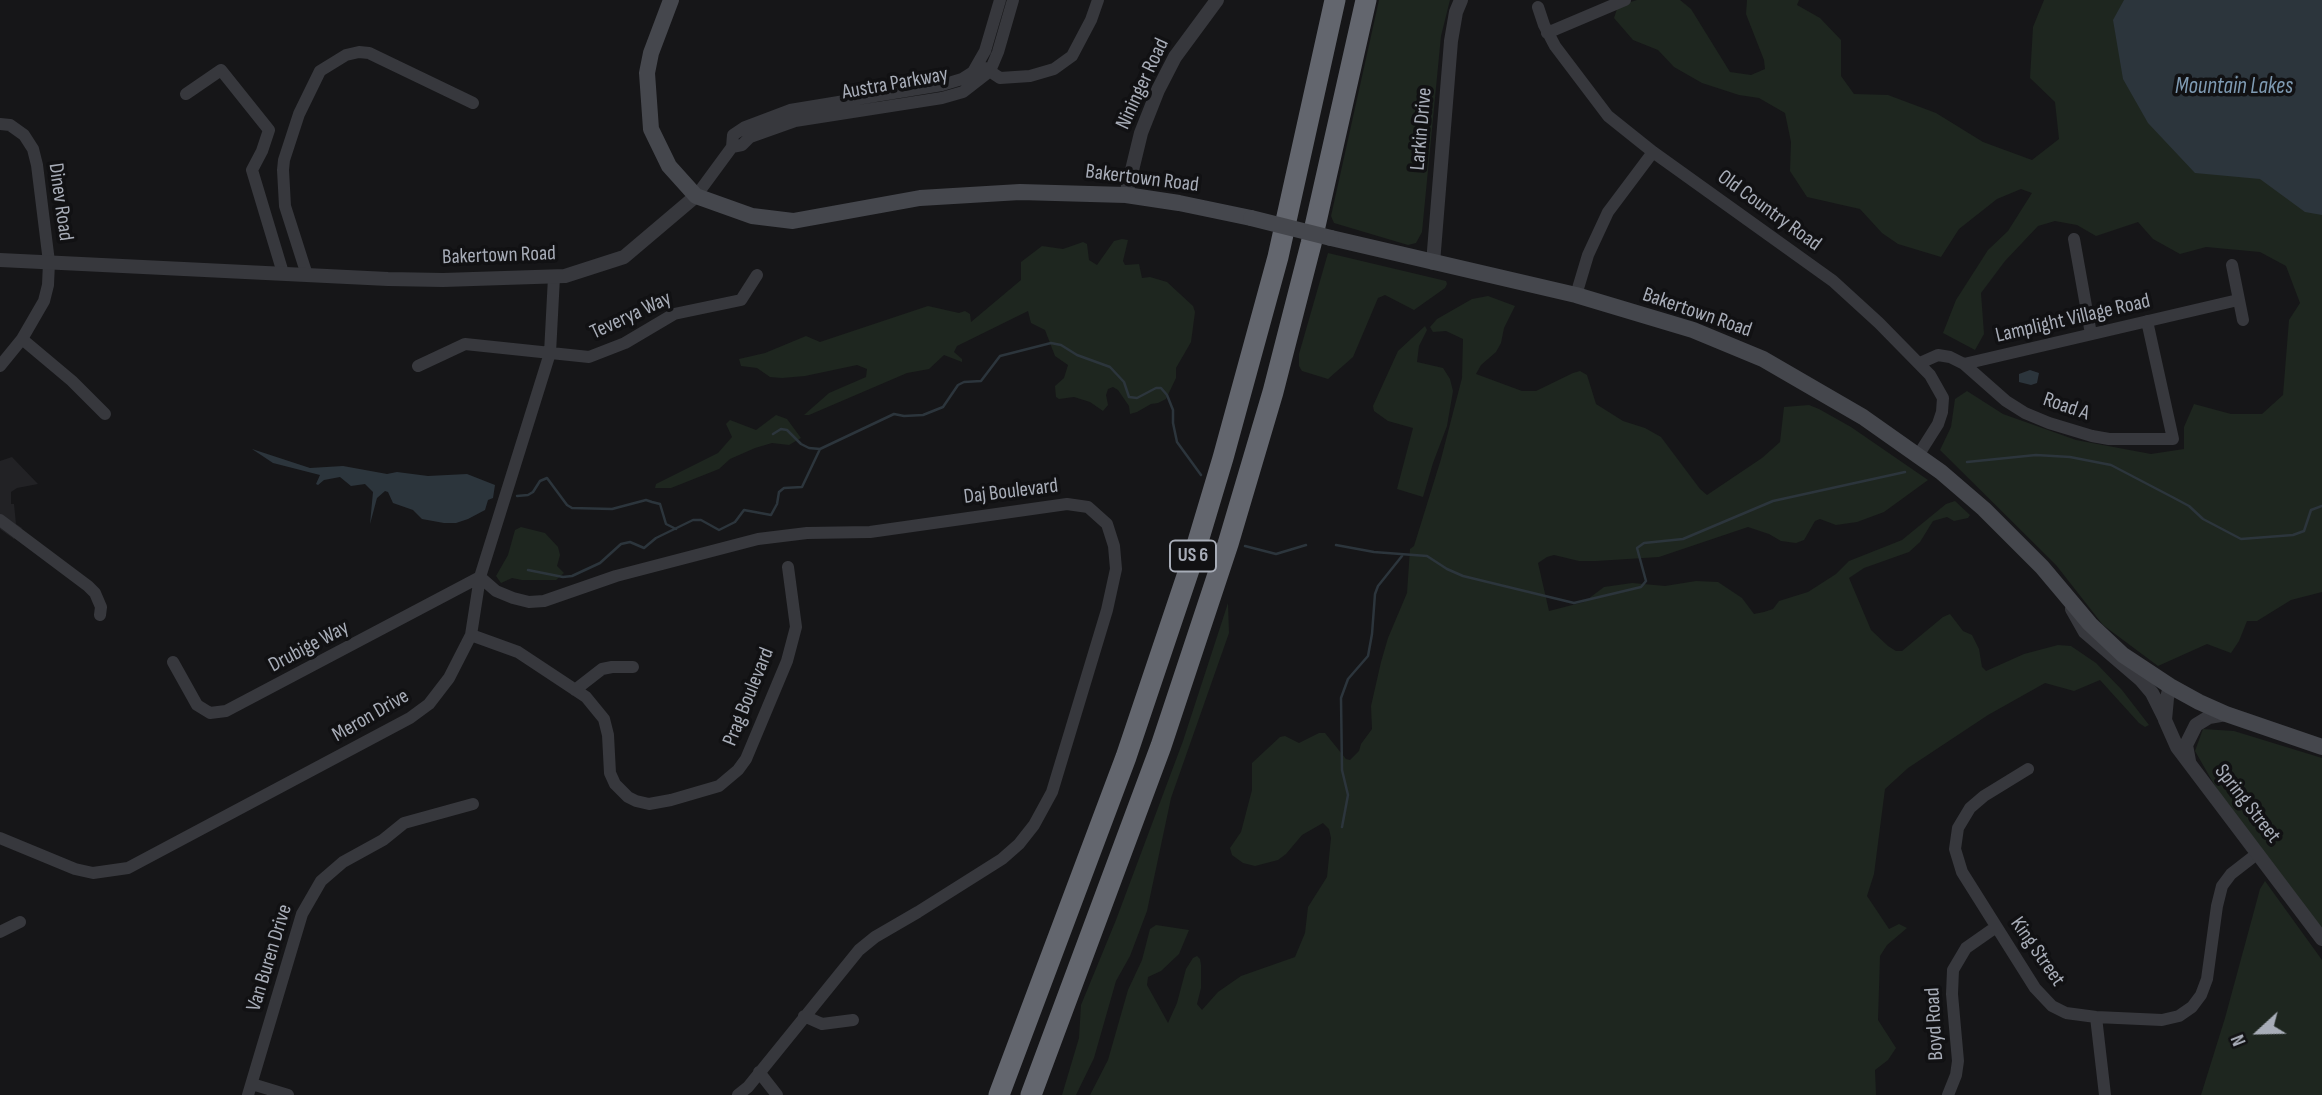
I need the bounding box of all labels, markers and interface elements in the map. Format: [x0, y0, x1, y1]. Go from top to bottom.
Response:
street label: Nininger Road [1111, 34, 1175, 134]
street label: Austra Parkway [840, 62, 950, 106]
water label: Mountain Lakes [2175, 73, 2293, 101]
street label: Larkin Drive [1406, 87, 1438, 171]
street label: Bakertown Road [1084, 160, 1200, 198]
street label: Dinev Road [42, 162, 78, 242]
street label: Old Country Road [1712, 165, 1826, 257]
street label: Bakertown Road [442, 241, 556, 271]
street label: Bakertown Road [1639, 283, 1755, 343]
street label: Teverya Way [587, 286, 675, 346]
street label: Lamplight Village Road [1993, 289, 2153, 349]
street label: Road A [2040, 387, 2092, 427]
street label: Daj Boulevard [962, 474, 1060, 510]
road number: US 6 [1170, 540, 1216, 572]
street label: Drubige Way [265, 615, 353, 679]
street label: Prag Boulevard [718, 644, 780, 750]
street label: Meron Drive [328, 684, 414, 748]
street label: Spring Street [2209, 760, 2285, 848]
street label: Van Buren Drive [242, 901, 298, 1015]
street label: King Street [2004, 913, 2070, 991]
street label: Boyd Road [1921, 987, 1949, 1061]
north arrow [2224, 997, 2294, 1067]
text: N [2227, 1031, 2252, 1049]

